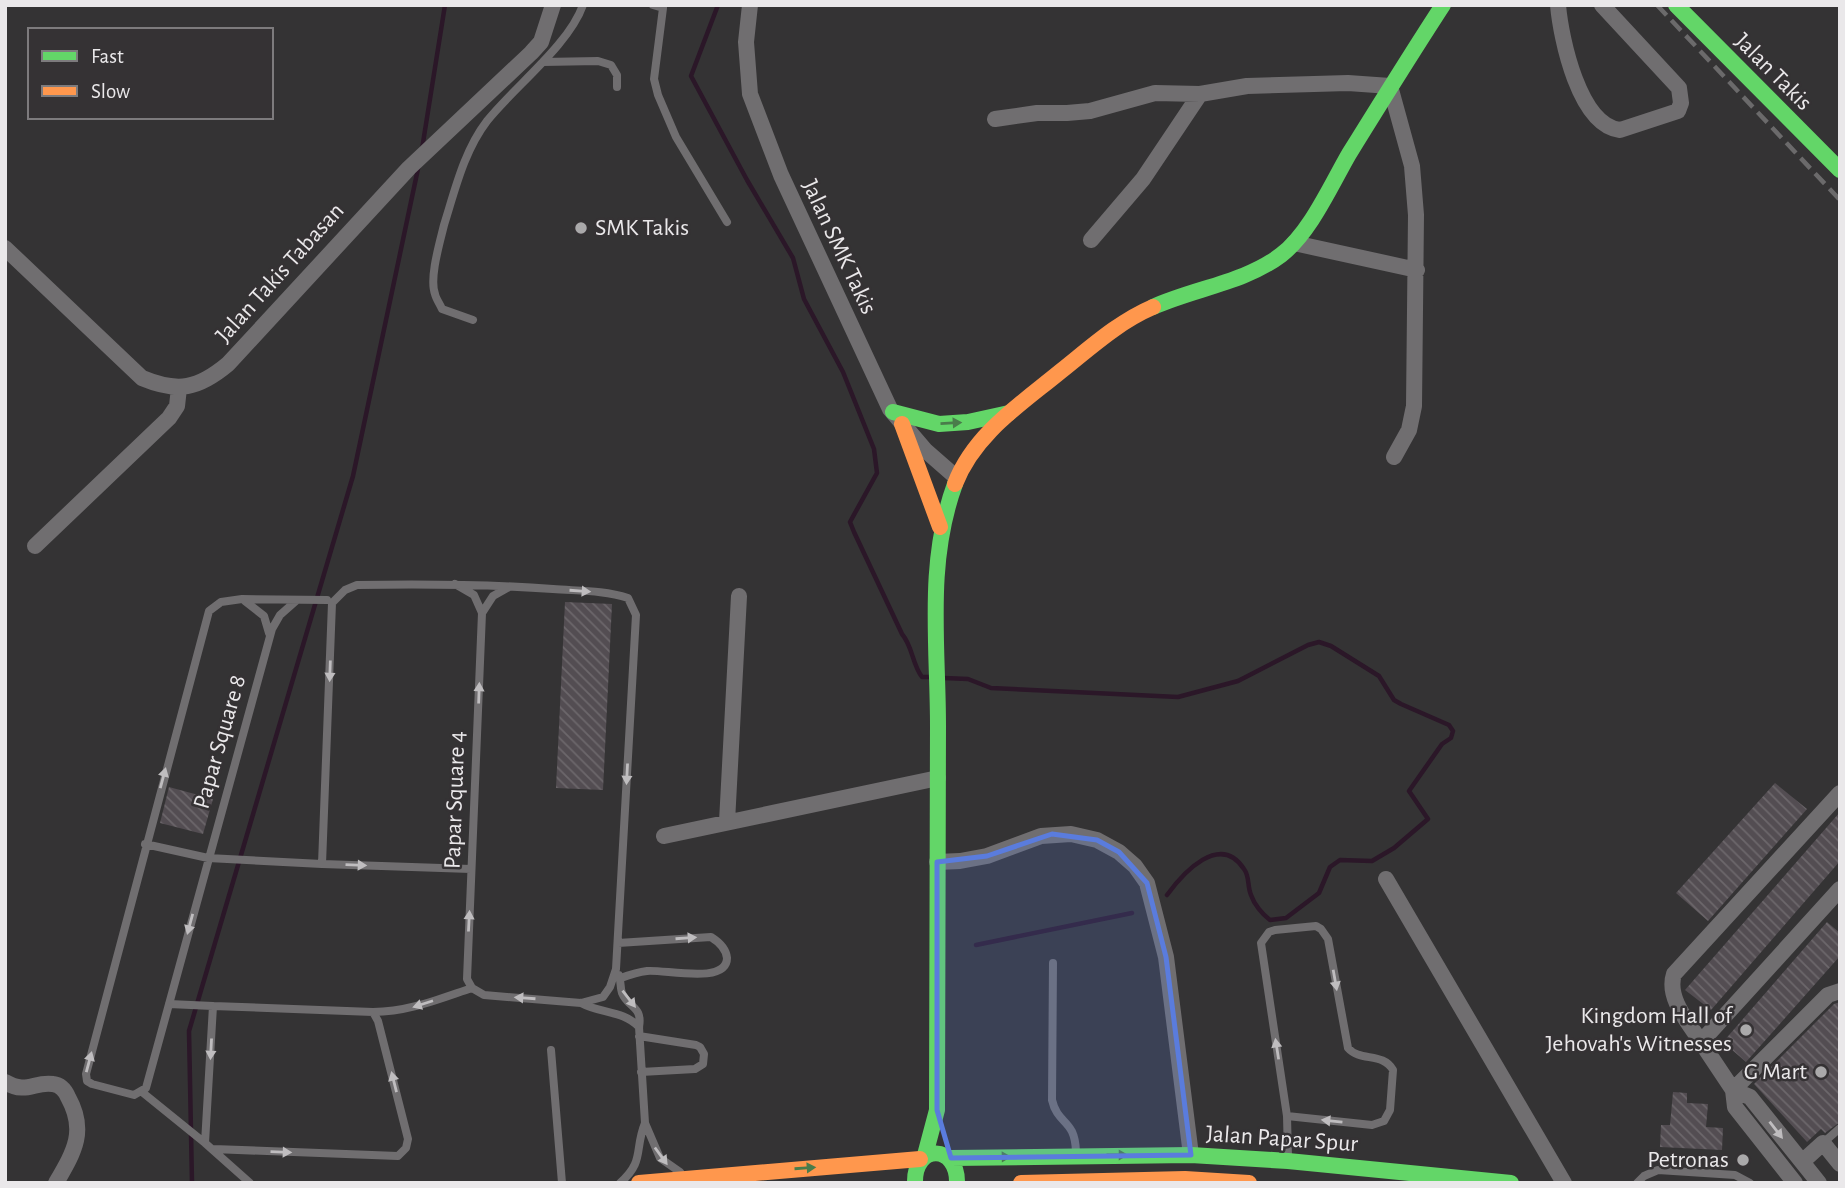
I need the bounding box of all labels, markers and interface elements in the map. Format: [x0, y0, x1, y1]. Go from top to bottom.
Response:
legend [28, 28, 273, 119]
street label: Jalan Takis [1730, 29, 1816, 115]
text: Fast [91, 46, 124, 67]
text: Slow [91, 81, 130, 102]
street label: Jalan SMK Takis [797, 176, 881, 318]
street label: Jalan Takis Tabasan [211, 199, 349, 347]
place label: SMK Takis [595, 216, 689, 240]
marker: SMK Takis [573, 220, 589, 236]
one-way arrow [940, 418, 962, 429]
one-way arrow [569, 586, 591, 597]
one-way arrow [324, 660, 335, 682]
street label: Papar Square 8 [189, 672, 251, 812]
one-way arrow [474, 682, 485, 704]
street label: Papar Square 4 [441, 731, 469, 869]
one-way arrow [621, 763, 632, 785]
one-way arrow [158, 767, 169, 789]
one-way arrow [345, 860, 367, 871]
one-way arrow [464, 909, 475, 931]
one-way arrow [184, 913, 195, 935]
one-way arrow [675, 932, 697, 943]
one-way arrow [1330, 969, 1341, 991]
one-way arrow [621, 989, 636, 1007]
one-way arrow [514, 992, 536, 1003]
one-way arrow [413, 999, 434, 1010]
place label: Kingdom Hall of Jehovah's Witnesses [1545, 1004, 1734, 1056]
marker: Kingdom Hall of Jehovah's Witnesses [1738, 1022, 1754, 1038]
one-way arrow [205, 1038, 216, 1060]
one-way arrow [1271, 1038, 1282, 1060]
one-way arrow [84, 1051, 95, 1073]
place label: G Mart [1744, 1060, 1807, 1084]
marker: G Mart [1813, 1064, 1829, 1080]
one-way arrow [388, 1071, 399, 1093]
one-way arrow [1321, 1115, 1343, 1126]
one-way arrow [1768, 1121, 1783, 1138]
street label: Jalan Papar Spur [1205, 1122, 1359, 1156]
one-way arrow [270, 1146, 292, 1157]
one-way arrow [654, 1146, 668, 1165]
place label: Petronas [1647, 1148, 1729, 1172]
one-way arrow [1106, 1149, 1128, 1161]
one-way arrow [989, 1152, 1011, 1163]
marker: Petronas [1735, 1152, 1751, 1168]
one-way arrow [794, 1163, 816, 1174]

